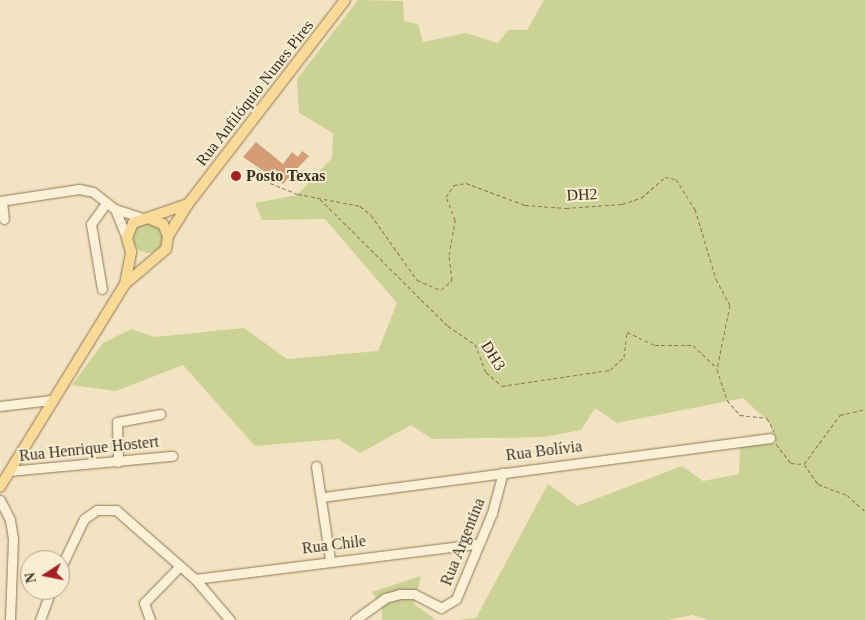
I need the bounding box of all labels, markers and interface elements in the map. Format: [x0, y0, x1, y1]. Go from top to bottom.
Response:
street label: Rua Anfilóquio Nunes Pires [192, 16, 318, 170]
place label: Posto Texas [246, 166, 326, 186]
marker: Posto Texas [230, 170, 242, 182]
street label: DH2 [566, 185, 598, 205]
street label: DH3 [477, 338, 509, 374]
street label: Rua Henrique Hostert [18, 432, 160, 466]
street label: Rua Bolívia [505, 437, 583, 465]
street label: Rua Argentina [437, 495, 489, 589]
street label: Rua Chile [301, 532, 367, 558]
north arrow [20, 550, 70, 600]
text: N [22, 571, 39, 584]

